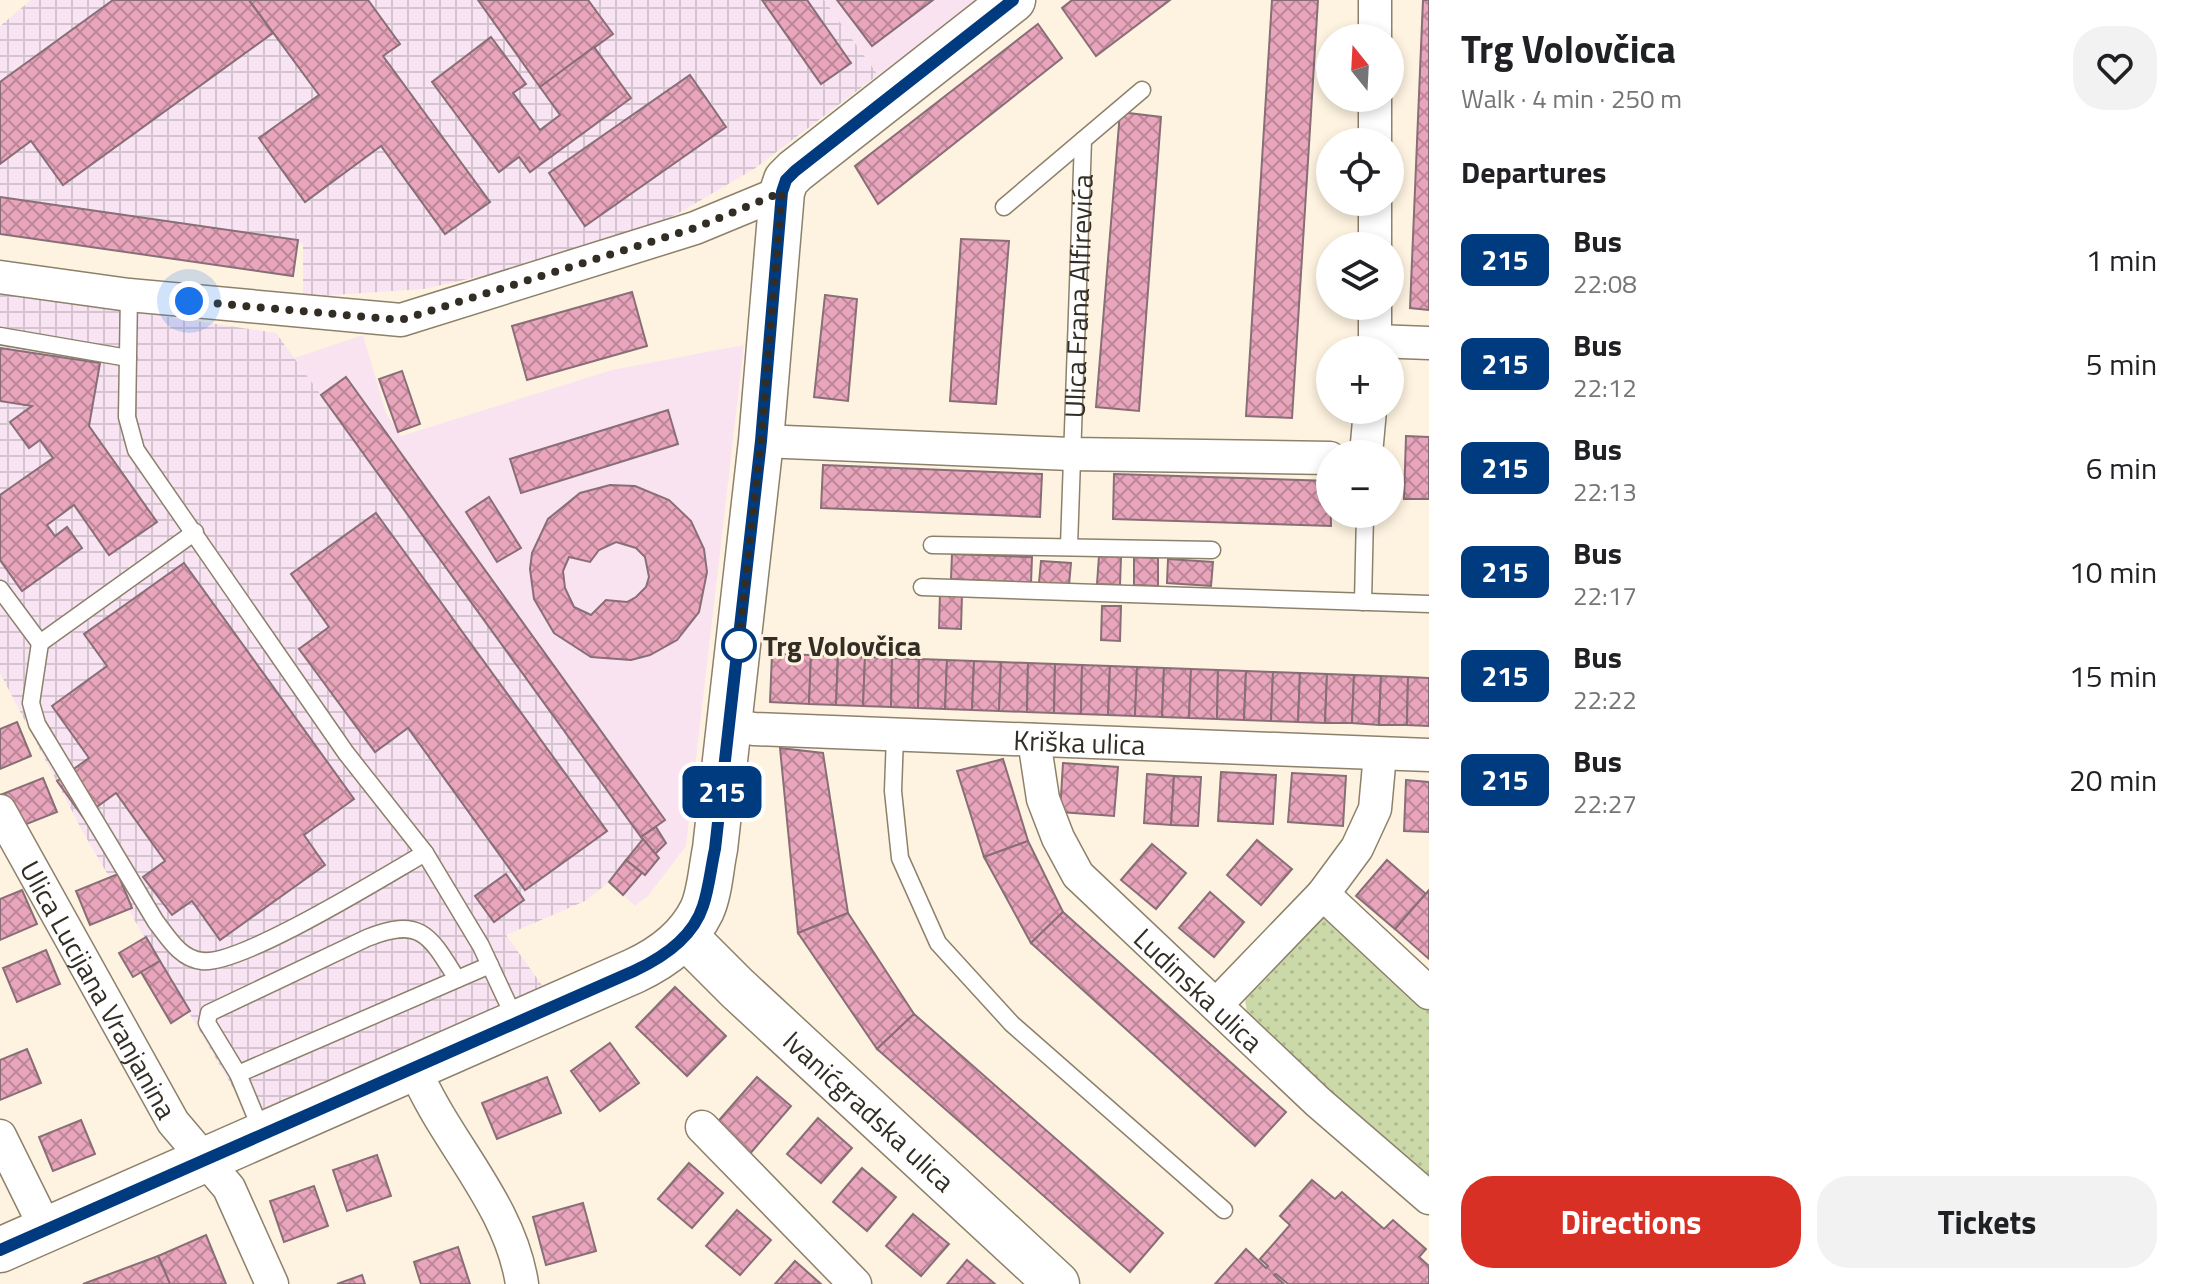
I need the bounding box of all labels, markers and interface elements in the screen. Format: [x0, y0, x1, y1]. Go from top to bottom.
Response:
text: Trg Volovčica [1461, 20, 1676, 78]
north arrow [1316, 24, 1404, 112]
map controls [1316, 24, 1404, 528]
button: heart [2073, 26, 2157, 110]
text: Walk · 4 min · 250 m [1461, 79, 1682, 118]
button: locate [1316, 128, 1404, 216]
text: Departures [1461, 149, 1606, 195]
street label: Ulica Frana Alfirevića [1052, 173, 1103, 419]
text: Bus [1573, 218, 1622, 264]
button: layers [1316, 232, 1404, 320]
text: 1 min [2086, 237, 2157, 283]
text: 215 [1481, 238, 1529, 281]
text: 22:08 [1573, 264, 1637, 303]
your location [169, 281, 209, 321]
text: Bus [1573, 322, 1622, 368]
button: + [1316, 336, 1404, 424]
text: 5 min [2086, 341, 2157, 387]
text: 215 [1481, 342, 1529, 385]
text: 22:12 [1573, 368, 1637, 407]
text: Bus [1573, 426, 1622, 472]
button: − [1316, 440, 1404, 528]
text: 6 min [2086, 445, 2157, 491]
text: 215 [1481, 446, 1529, 489]
text: 22:13 [1573, 472, 1637, 511]
text: Bus [1573, 530, 1622, 576]
text: 10 min [2069, 549, 2157, 595]
text: 215 [1481, 550, 1529, 593]
text: 22:17 [1573, 576, 1637, 615]
place label: Trg Volovčica [763, 624, 921, 667]
marker: Trg Volovčica [722, 628, 756, 662]
text: Bus [1573, 634, 1622, 680]
text: 15 min [2069, 653, 2157, 699]
text: 215 [1481, 654, 1529, 697]
text: 22:22 [1573, 680, 1637, 719]
street label: Kriška ulica [1013, 718, 1146, 766]
text: Bus [1573, 738, 1622, 784]
text: 20 min [2069, 757, 2157, 803]
text: 215 [1481, 758, 1529, 801]
line badge: 215 [676, 766, 768, 818]
text: 215 [698, 770, 746, 813]
text: 22:27 [1573, 784, 1637, 823]
street label: Ulica Lucijana Vranjanina [10, 852, 188, 1126]
street label: Ludinska ulica [1124, 917, 1273, 1062]
street label: Ivanićgradska ulica [774, 1020, 965, 1201]
button: Directions [1461, 1176, 1801, 1268]
button: Tickets [1817, 1176, 2157, 1268]

